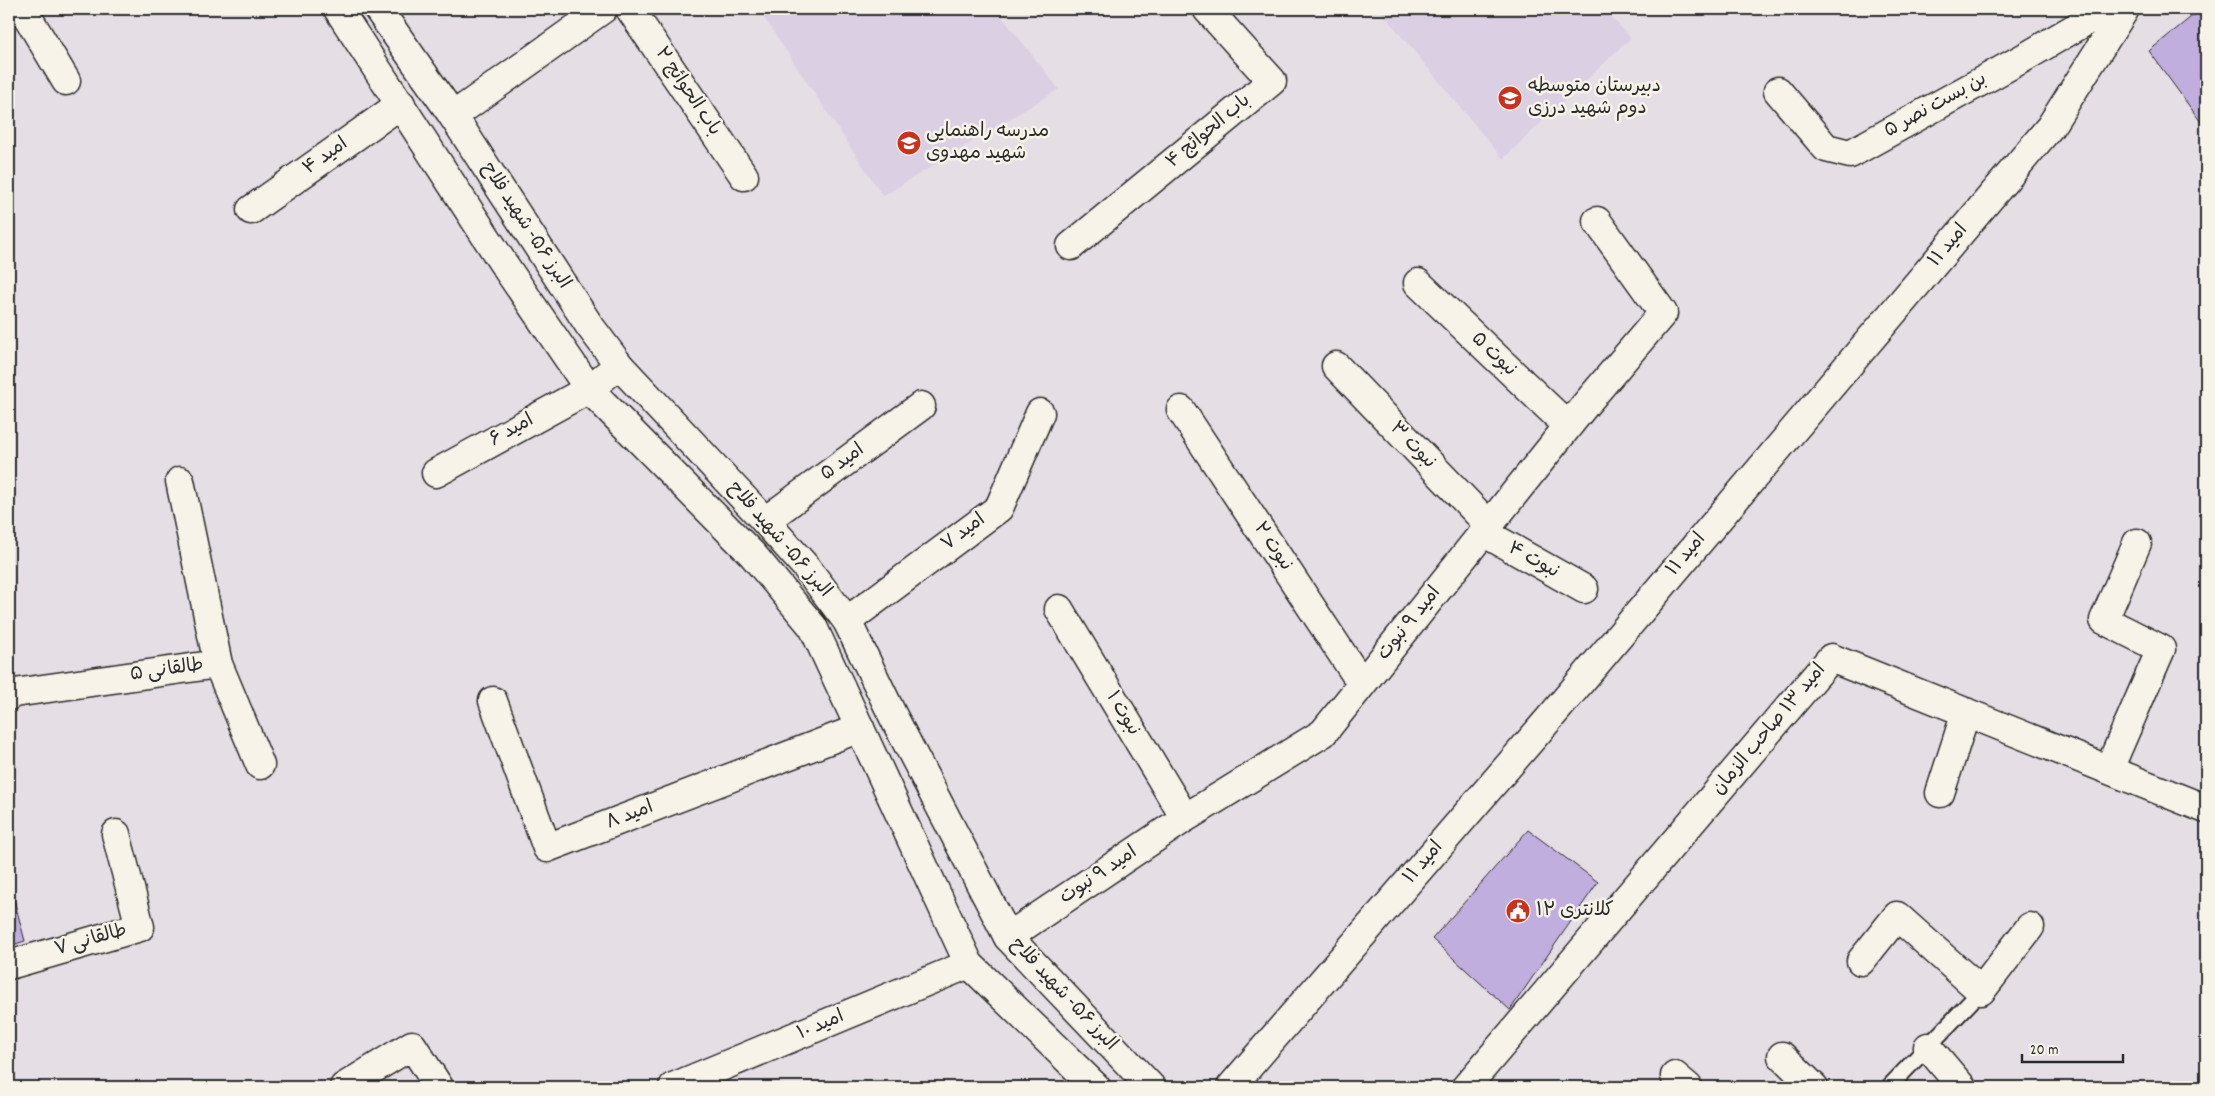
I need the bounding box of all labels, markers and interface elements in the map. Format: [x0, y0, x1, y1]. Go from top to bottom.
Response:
street label: باب الحوائج ۲ [647, 42, 727, 142]
street label: بن بست نصر ۵ [1880, 67, 1992, 145]
place label: دبیرستان متوسطه دوم شهید درزی [1528, 74, 1661, 123]
school or university icon: دبیرستان متوسطه دوم شهید درزی [1497, 85, 1523, 111]
street label: باب الحوائج ۴ [1161, 88, 1257, 176]
place label: مدرسه راهنمایی شهید مهدوی [926, 119, 1049, 168]
school or university icon: مدرسه راهنمایی شهید مهدوی [896, 130, 922, 156]
street label: امید ۴ [298, 132, 354, 182]
street label: البرز ۵۶- شهید فلاح [474, 157, 576, 295]
street label: امید ۱۱ [1923, 218, 1975, 274]
street label: نبوت ۵ [1464, 327, 1522, 383]
street label: امید ۶ [485, 408, 539, 454]
street label: نبوت ۳ [1383, 416, 1441, 476]
street label: امید ۵ [815, 438, 871, 488]
street label: البرز ۵۶- شهید فلاح [721, 476, 837, 604]
street label: امید ۷ [936, 507, 992, 559]
street label: نبوت ۲ [1246, 517, 1298, 577]
street label: امید ۱۱ [1661, 527, 1713, 583]
street label: نبوت ۴ [1502, 536, 1564, 586]
street label: امید ۹ نبوت [1372, 581, 1448, 667]
street label: طالقانی ۵ [128, 652, 206, 690]
street label: امید ۱۳ صاحب الزمان [1707, 658, 1833, 802]
street label: نبوت ۱ [1098, 687, 1146, 741]
street label: امید ۸ [602, 795, 658, 837]
street label: امید ۱۱ [1398, 836, 1450, 890]
street label: امید ۹ نبوت [1055, 840, 1143, 912]
public building icon: کلانتری ۱۲ [1505, 898, 1531, 924]
place label: کلانتری ۱۲ [1536, 898, 1614, 925]
street label: طالقانی ۷ [52, 918, 130, 964]
street label: البرز ۵۶- شهید فلاح [1003, 932, 1123, 1058]
street label: امید ۱۰ [793, 1004, 849, 1048]
scale bar [2022, 1031, 2124, 1063]
text: 20 m [2030, 1040, 2058, 1062]

